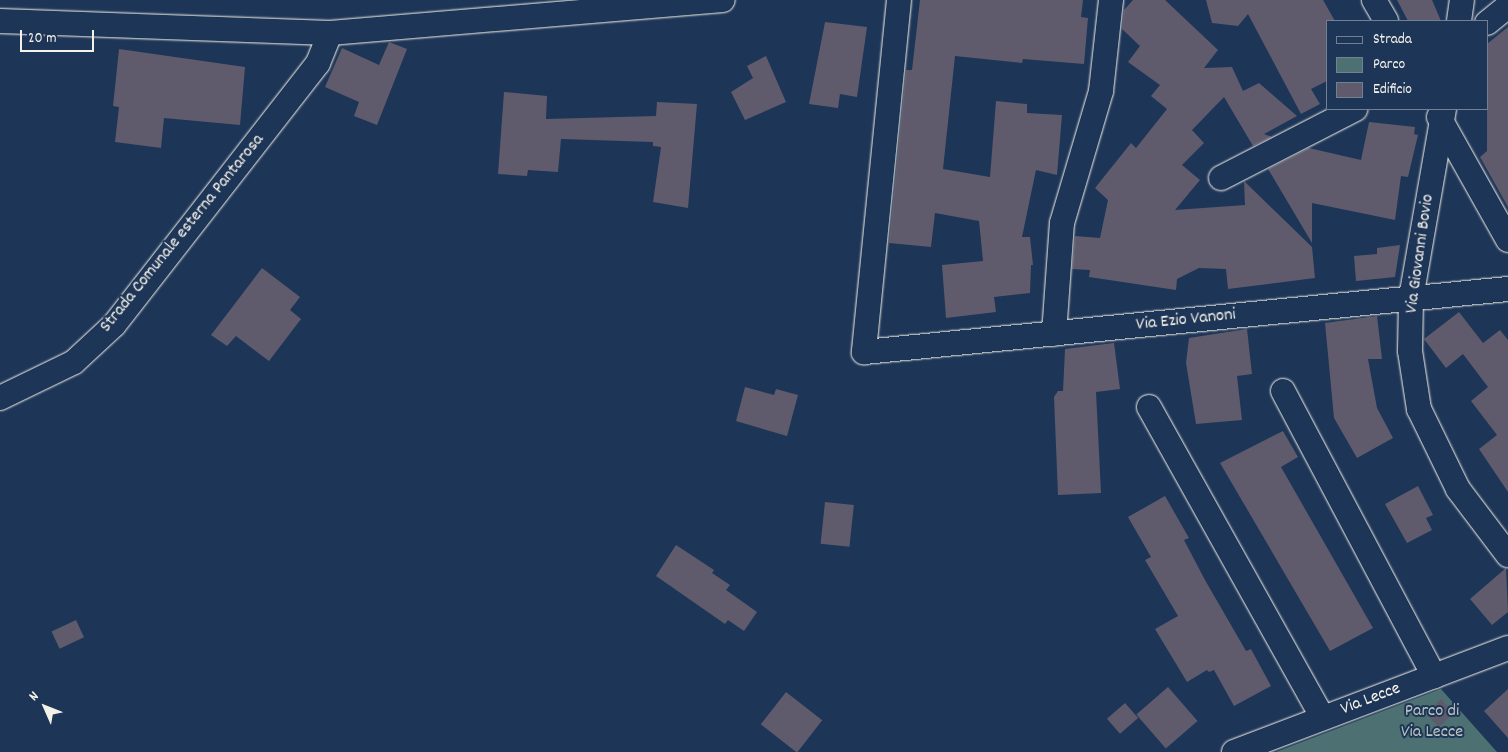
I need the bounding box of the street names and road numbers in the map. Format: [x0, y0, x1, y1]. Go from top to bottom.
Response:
street label: Strada Comunale esterna Pantarosa [96, 130, 270, 338]
street label: Via Giovanni Bovio [1402, 193, 1440, 315]
street label: Via Ezio Vanoni [1135, 305, 1237, 337]
street label: Via Lecce [1338, 679, 1404, 721]

